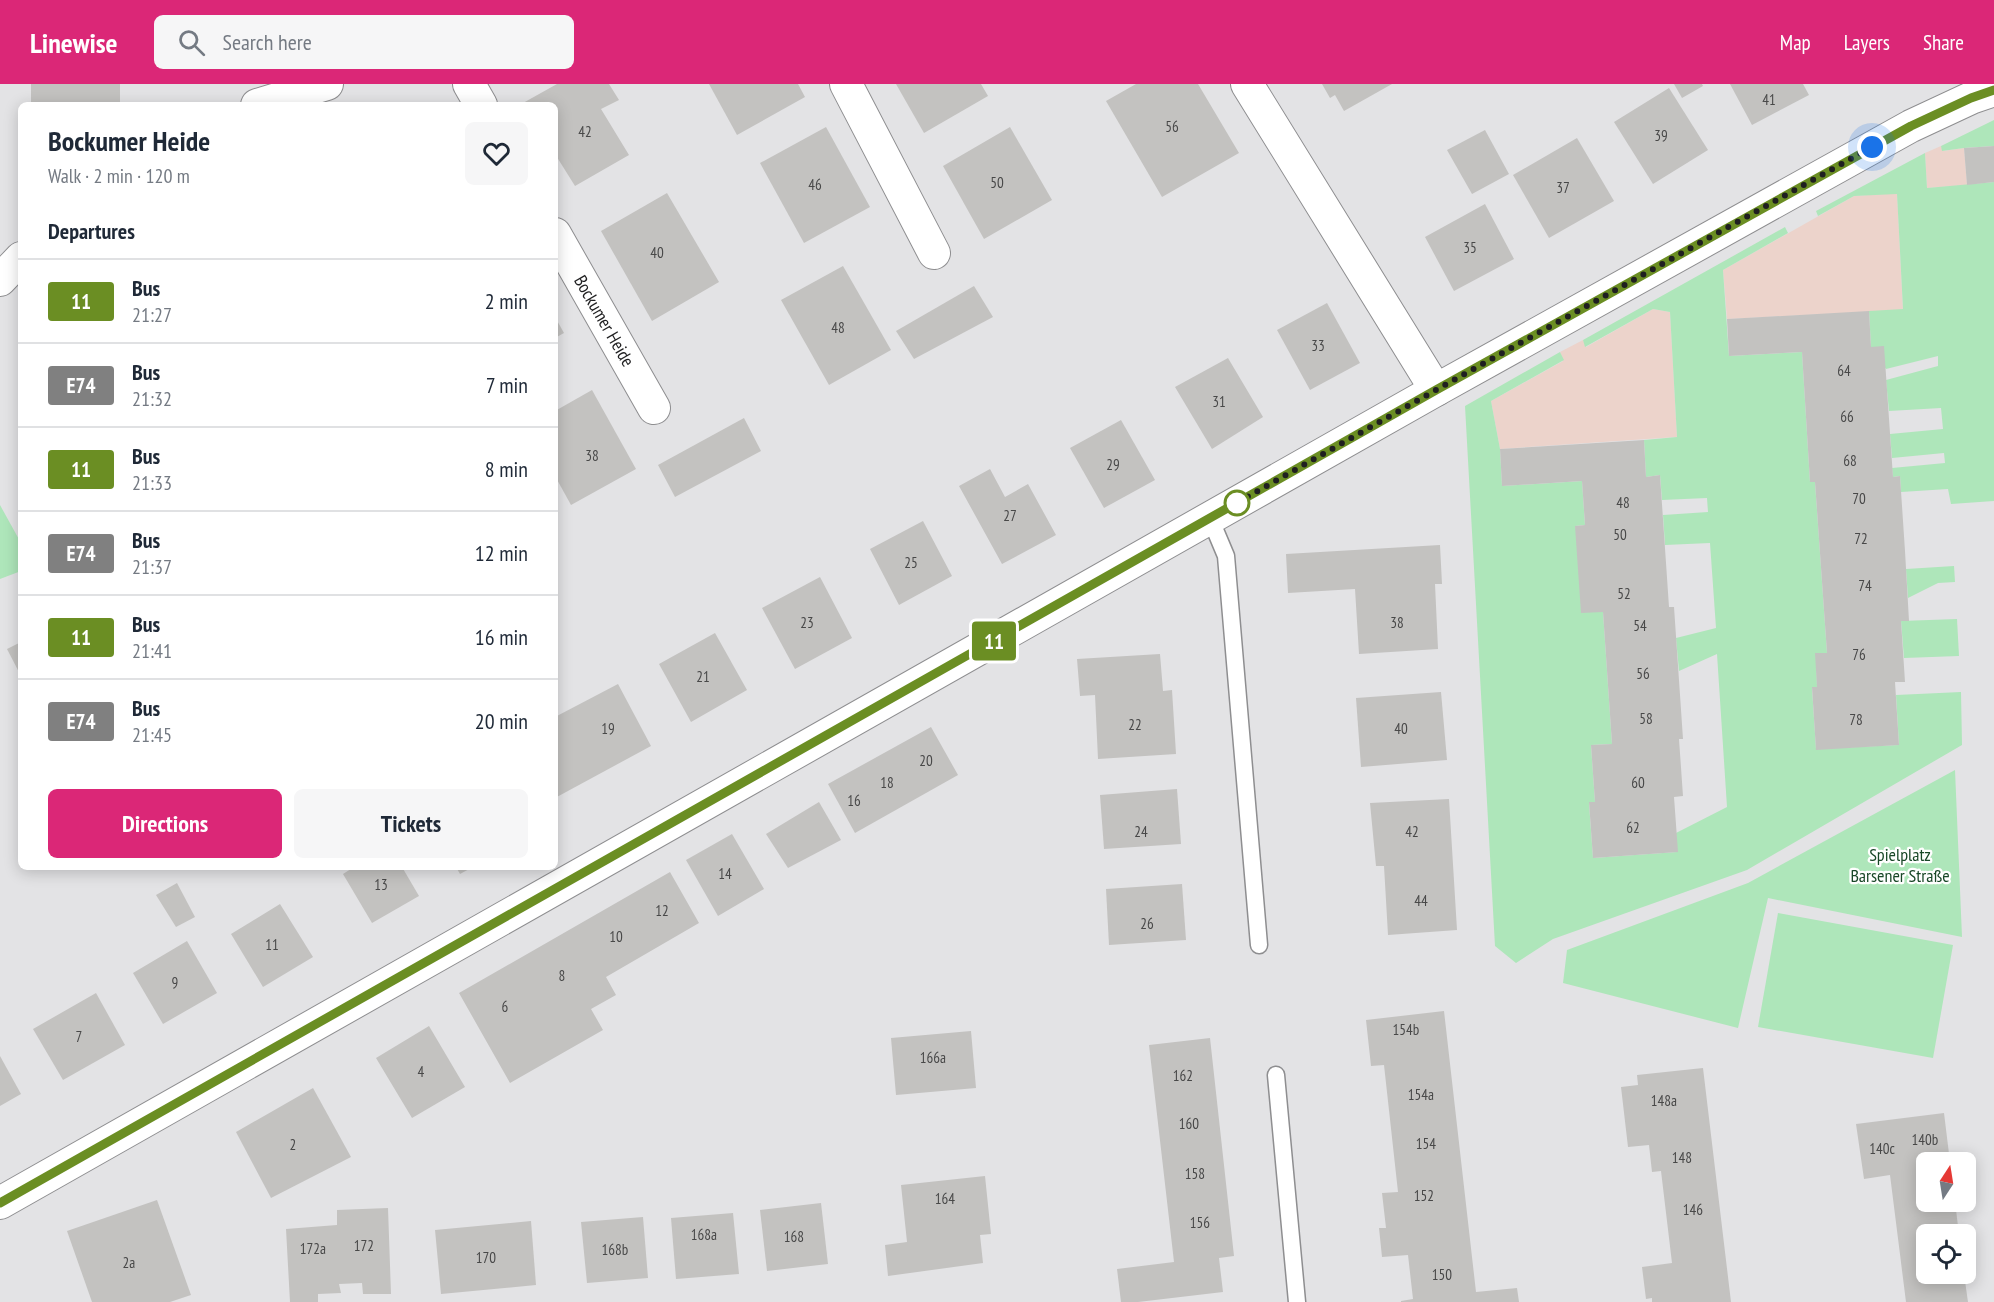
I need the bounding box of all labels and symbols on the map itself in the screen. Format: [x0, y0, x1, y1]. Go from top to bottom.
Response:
house number: 41 [1762, 90, 1776, 109]
house number: 56 [1165, 117, 1179, 136]
house number: 42 [578, 122, 592, 141]
house number: 39 [1654, 126, 1668, 145]
your location [1857, 132, 1887, 162]
house number: 50 [990, 173, 1004, 192]
house number: 46 [808, 175, 822, 194]
house number: 37 [1556, 178, 1570, 197]
house number: 35 [1463, 238, 1477, 257]
house number: 40 [650, 243, 664, 262]
street label: Bockumer Heide [569, 271, 640, 370]
house number: 48 [831, 318, 845, 337]
house number: 33 [1311, 336, 1325, 355]
house number: 64 [1837, 361, 1851, 380]
house number: 31 [1212, 392, 1226, 411]
house number: 66 [1840, 407, 1854, 426]
house number: 38 [585, 446, 599, 465]
house number: 68 [1843, 451, 1857, 470]
house number: 29 [1106, 455, 1120, 474]
house number: 70 [1852, 489, 1866, 508]
unlabelled marker [1224, 490, 1250, 516]
house number: 48 [1616, 493, 1630, 512]
house number: 27 [1003, 506, 1017, 525]
house number: 50 [1613, 525, 1627, 544]
house number: 72 [1854, 529, 1868, 548]
house number: 25 [904, 553, 918, 572]
house number: 74 [1858, 576, 1872, 595]
house number: 52 [1617, 584, 1631, 603]
house number: 23 [800, 613, 814, 632]
house number: 38 [1390, 613, 1404, 632]
house number: 54 [1633, 616, 1647, 635]
line badge: 11 [967, 622, 1021, 660]
house number: 76 [1852, 645, 1866, 664]
house number: 56 [1636, 664, 1650, 683]
house number: 21 [696, 667, 710, 686]
house number: 58 [1639, 709, 1653, 728]
house number: 78 [1849, 710, 1863, 729]
house number: 22 [1128, 715, 1142, 734]
house number: 19 [601, 719, 615, 738]
house number: 40 [1394, 719, 1408, 738]
house number: 20 [919, 751, 933, 770]
house number: 18 [880, 773, 894, 792]
house number: 60 [1631, 773, 1645, 792]
house number: 16 [847, 791, 861, 810]
house number: 62 [1626, 818, 1640, 837]
house number: 24 [1134, 822, 1148, 841]
house number: 42 [1405, 822, 1419, 841]
park label: Spielplatz Barsener Straße [1850, 843, 1950, 887]
house number: 14 [718, 864, 732, 883]
house number: 13 [374, 875, 388, 894]
house number: 44 [1414, 891, 1428, 910]
house number: 12 [655, 901, 669, 920]
house number: 26 [1140, 914, 1154, 933]
house number: 10 [609, 927, 623, 946]
house number: 11 [265, 935, 279, 954]
house number: 8 [559, 966, 565, 985]
house number: 9 [172, 973, 178, 992]
house number: 6 [502, 997, 509, 1016]
house number: 154b [1393, 1020, 1419, 1039]
house number: 7 [76, 1027, 82, 1046]
house number: 166a [920, 1048, 946, 1067]
house number: 4 [418, 1062, 425, 1081]
house number: 162 [1173, 1066, 1193, 1085]
house number: 154a [1408, 1085, 1434, 1104]
house number: 148a [1651, 1091, 1677, 1110]
house number: 160 [1179, 1114, 1199, 1133]
house number: 140b [1912, 1130, 1938, 1149]
house number: 154 [1416, 1134, 1436, 1153]
house number: 2 [290, 1135, 296, 1154]
house number: 140c [1869, 1139, 1895, 1158]
house number: 148 [1672, 1148, 1692, 1167]
north arrow [1916, 1152, 1976, 1212]
house number: 158 [1185, 1164, 1205, 1183]
house number: 152 [1414, 1186, 1434, 1205]
house number: 164 [935, 1189, 955, 1208]
house number: 146 [1683, 1200, 1703, 1219]
house number: 156 [1190, 1213, 1210, 1232]
house number: 168a [691, 1225, 717, 1244]
house number: 168 [784, 1227, 804, 1246]
house number: 172 [354, 1236, 374, 1255]
house number: 172a [300, 1239, 326, 1258]
house number: 168b [602, 1240, 628, 1259]
house number: 170 [476, 1248, 496, 1267]
house number: 2a [123, 1253, 135, 1272]
house number: 150 [1432, 1265, 1452, 1284]

